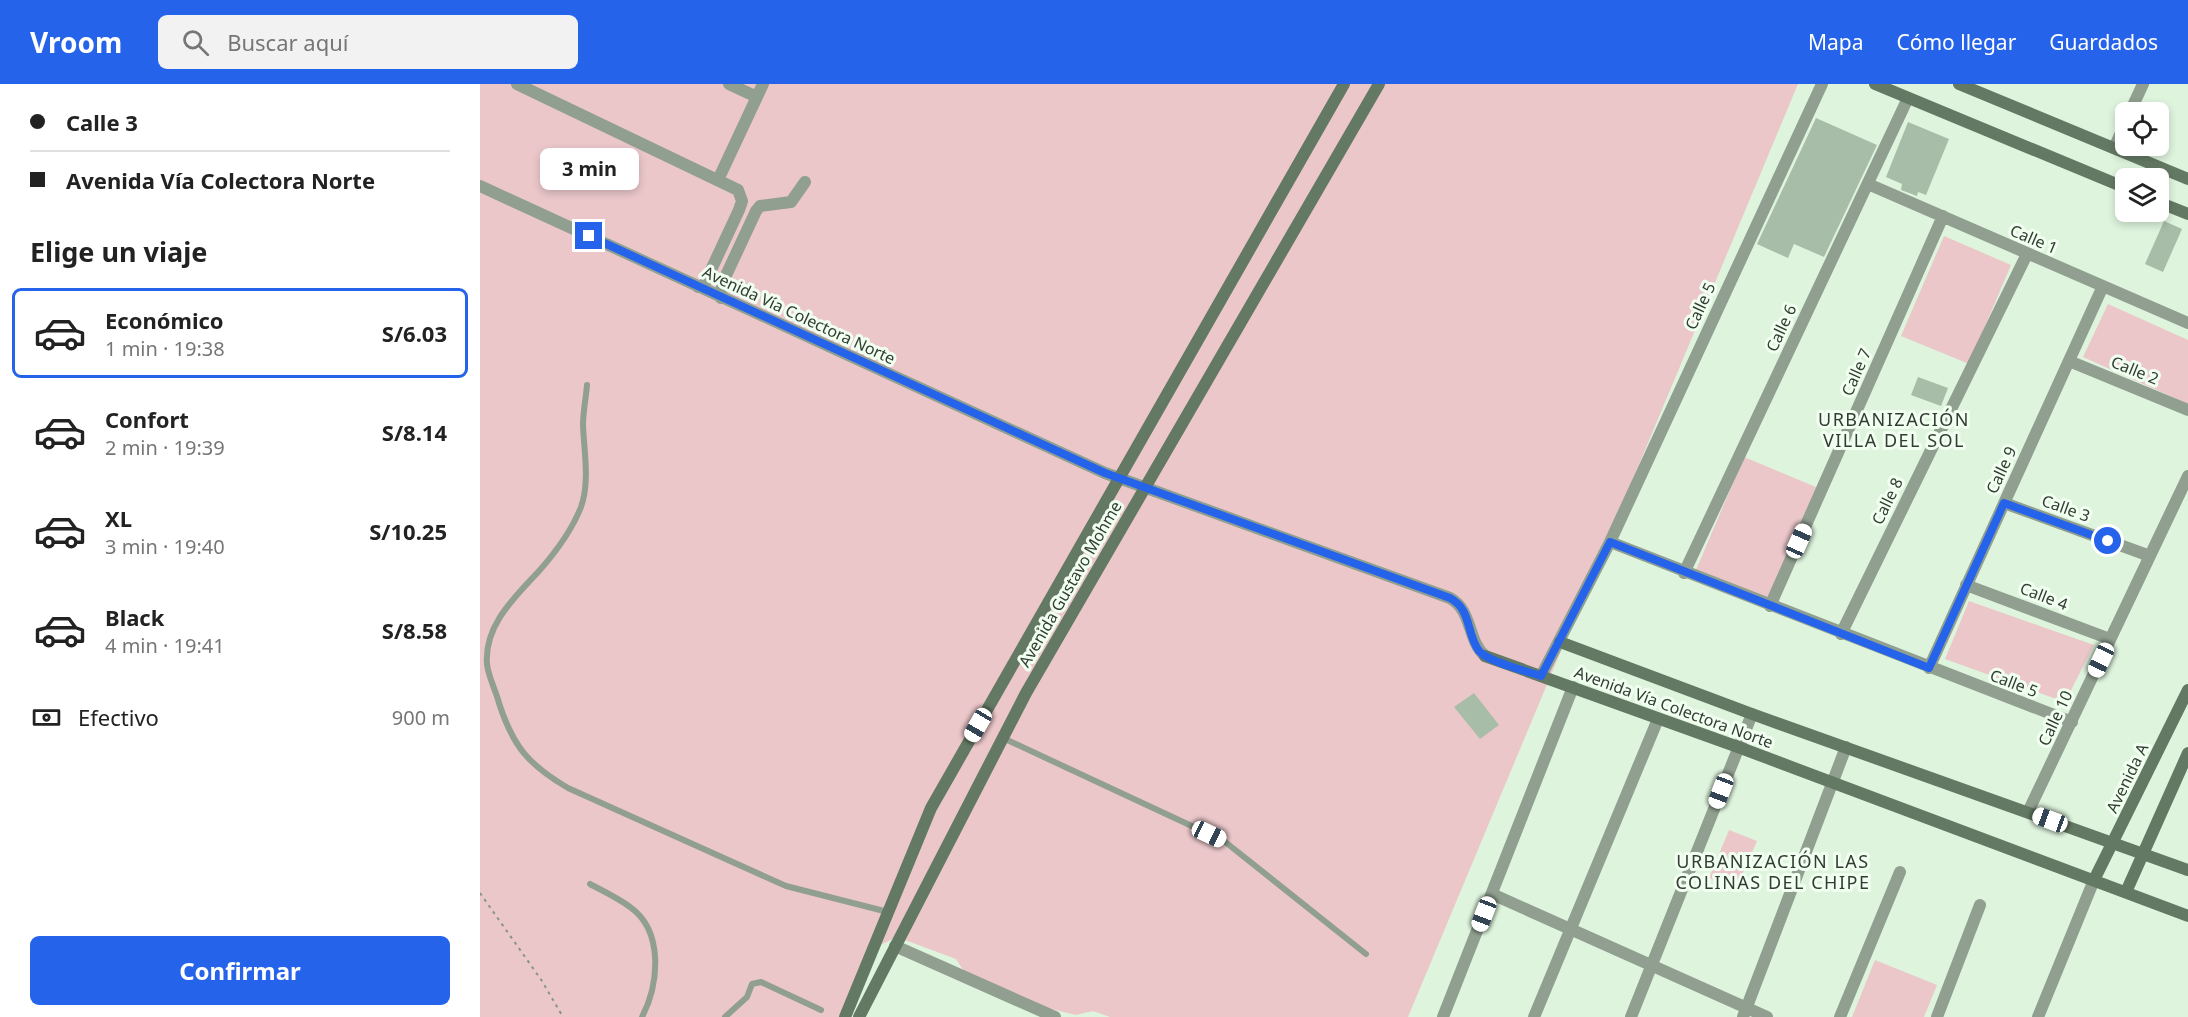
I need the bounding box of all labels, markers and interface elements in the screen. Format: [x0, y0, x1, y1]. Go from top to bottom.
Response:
search box [158, 15, 578, 69]
text: Vroom [30, 23, 122, 61]
icon: search [179, 26, 212, 59]
text: Buscar aquí [227, 27, 348, 57]
text: Mapa [1808, 28, 1863, 56]
text: Cómo llegar [1896, 28, 2016, 56]
text: Guardados [2049, 28, 2158, 56]
map controls [2115, 102, 2169, 222]
button: locate [2115, 102, 2169, 156]
text: Calle 3 [66, 107, 138, 137]
callout: 3 min [540, 149, 638, 191]
text: 3 min [562, 155, 617, 182]
text: Avenida Vía Colectora Norte [66, 165, 375, 195]
button: layers [2115, 168, 2169, 222]
street label: Calle 1 [2007, 219, 2061, 259]
route end [575, 222, 602, 249]
text: Elige un viaje [30, 233, 207, 270]
street label: Avenida Vía Colectora Norte [699, 261, 899, 369]
street label: Calle 5 [1680, 279, 1720, 333]
street label: Calle 6 [1761, 301, 1801, 355]
text: Económico [105, 305, 224, 335]
icon: car [33, 306, 87, 360]
text: S/6.03 [382, 318, 447, 348]
text: 1 min · 19:38 [105, 335, 225, 362]
street label: Calle 7 [1836, 345, 1876, 399]
street label: Calle 2 [2108, 350, 2162, 390]
text: Confort [105, 404, 189, 434]
icon: car [33, 405, 87, 459]
district label: URBANIZACIÓN VILLA DEL SOL [1818, 407, 1970, 452]
text: S/8.14 [382, 417, 447, 447]
text: 2 min · 19:39 [105, 434, 225, 461]
street label: Calle 9 [1981, 443, 2021, 497]
street label: Calle 8 [1866, 474, 1908, 528]
street label: Calle 3 [2039, 489, 2093, 527]
street label: Avenida Gustavo Mohme [1013, 497, 1127, 671]
text: XL [105, 503, 132, 533]
icon: car [33, 504, 87, 558]
text: S/10.25 [369, 516, 447, 546]
car [1783, 521, 1815, 561]
route start [2094, 527, 2121, 554]
text: 3 min · 19:40 [105, 533, 225, 560]
street label: Calle 4 [2017, 577, 2071, 615]
text: Black [105, 602, 164, 632]
icon: car [33, 603, 87, 657]
text: S/8.58 [382, 615, 447, 645]
text: 4 min · 19:41 [105, 632, 225, 659]
car [2085, 640, 2117, 680]
street label: Avenida Vía Colectora Norte [1572, 661, 1776, 753]
street label: Calle 5 [1987, 664, 2041, 702]
street label: Calle 10 [2033, 687, 2077, 749]
icon: cash [30, 701, 63, 734]
text: Efectivo [78, 702, 159, 732]
text: 900 m [392, 704, 450, 731]
car [961, 705, 995, 745]
street label: Avenida A [2101, 739, 2154, 816]
car [1706, 771, 1736, 811]
car [2030, 805, 2070, 835]
car [1189, 818, 1229, 850]
district label: URBANIZACIÓN LAS COLINAS DEL CHIPE [1676, 849, 1870, 894]
car [1469, 894, 1499, 934]
button: Confirmar [30, 936, 450, 1005]

